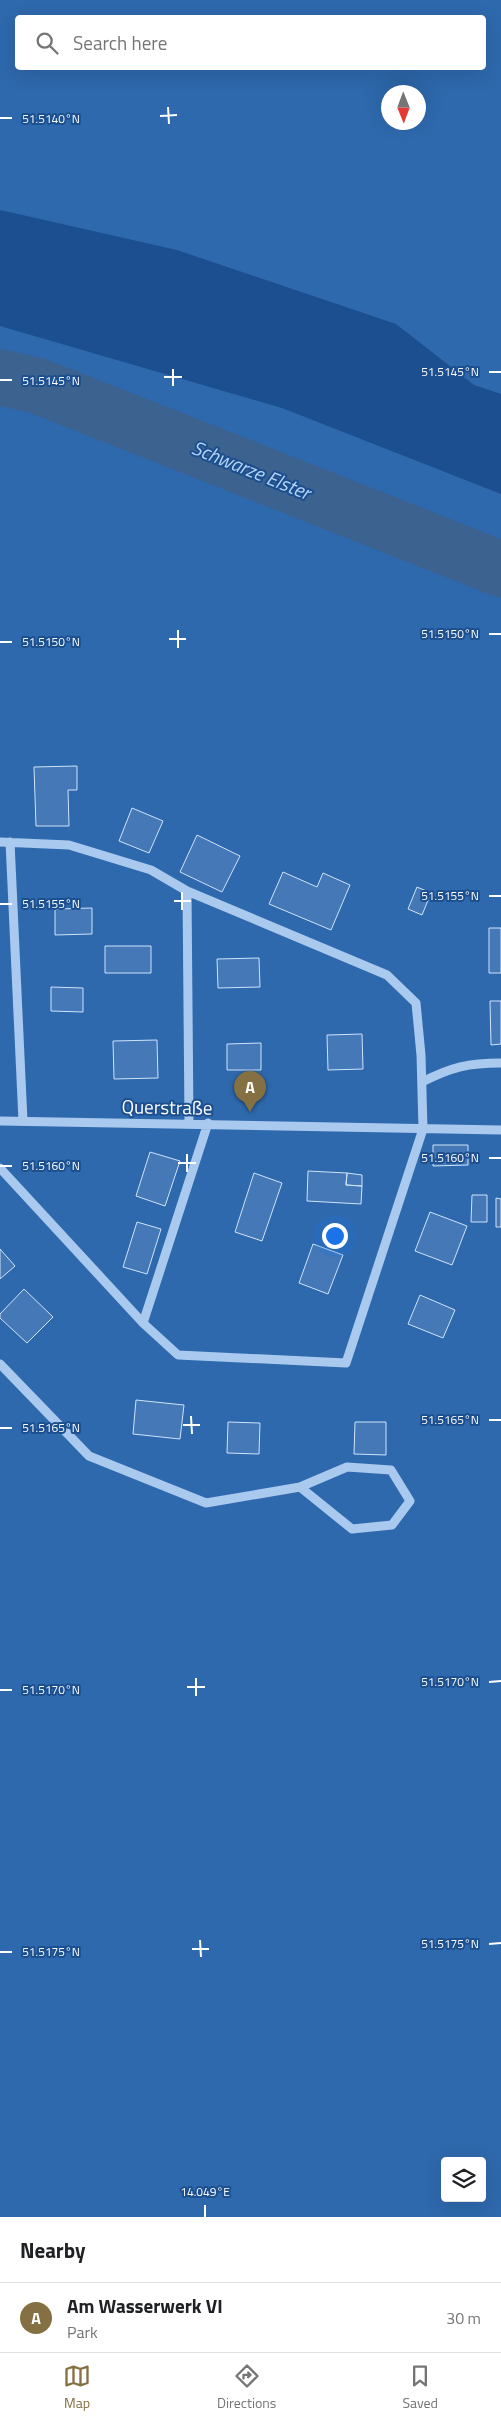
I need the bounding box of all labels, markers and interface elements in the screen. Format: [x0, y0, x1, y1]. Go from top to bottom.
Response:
search box [15, 15, 486, 70]
text: Search here [73, 28, 167, 57]
icon: search [33, 29, 61, 57]
north arrow [381, 85, 426, 130]
text: 51.5140°N [22, 109, 80, 128]
text: 51.5145°N [421, 362, 479, 381]
text: 51.5145°N [22, 371, 80, 390]
water label: Schwarze Elster [187, 432, 318, 508]
text: 51.5150°N [421, 624, 479, 643]
text: 51.5150°N [22, 632, 80, 651]
text: 51.5155°N [421, 886, 479, 905]
text: 51.5155°N [22, 894, 80, 913]
pin: A [234, 1071, 266, 1112]
street label: Querstraße [121, 1091, 213, 1122]
text: 51.5160°N [421, 1148, 479, 1167]
text: 51.5160°N [22, 1156, 80, 1175]
your location [322, 1223, 348, 1249]
text: 51.5165°N [421, 1410, 479, 1429]
text: 51.5165°N [22, 1418, 80, 1437]
text: 51.5170°N [421, 1672, 479, 1691]
text: 51.5170°N [22, 1680, 80, 1699]
text: 51.5175°N [421, 1934, 479, 1953]
text: 51.5175°N [22, 1942, 80, 1961]
map controls [441, 2157, 486, 2202]
button: layers [441, 2157, 486, 2202]
text: 14.049°E [180, 2182, 230, 2201]
text: Nearby [20, 2234, 85, 2266]
text: Am Wasserwerk VI [67, 2291, 223, 2320]
text: A [31, 2306, 41, 2330]
text: 30 m [446, 2306, 481, 2330]
text: Park [67, 2320, 98, 2344]
tab: Map [63, 2362, 91, 2413]
tab: Directions [217, 2362, 276, 2413]
tab: Saved [402, 2362, 438, 2413]

